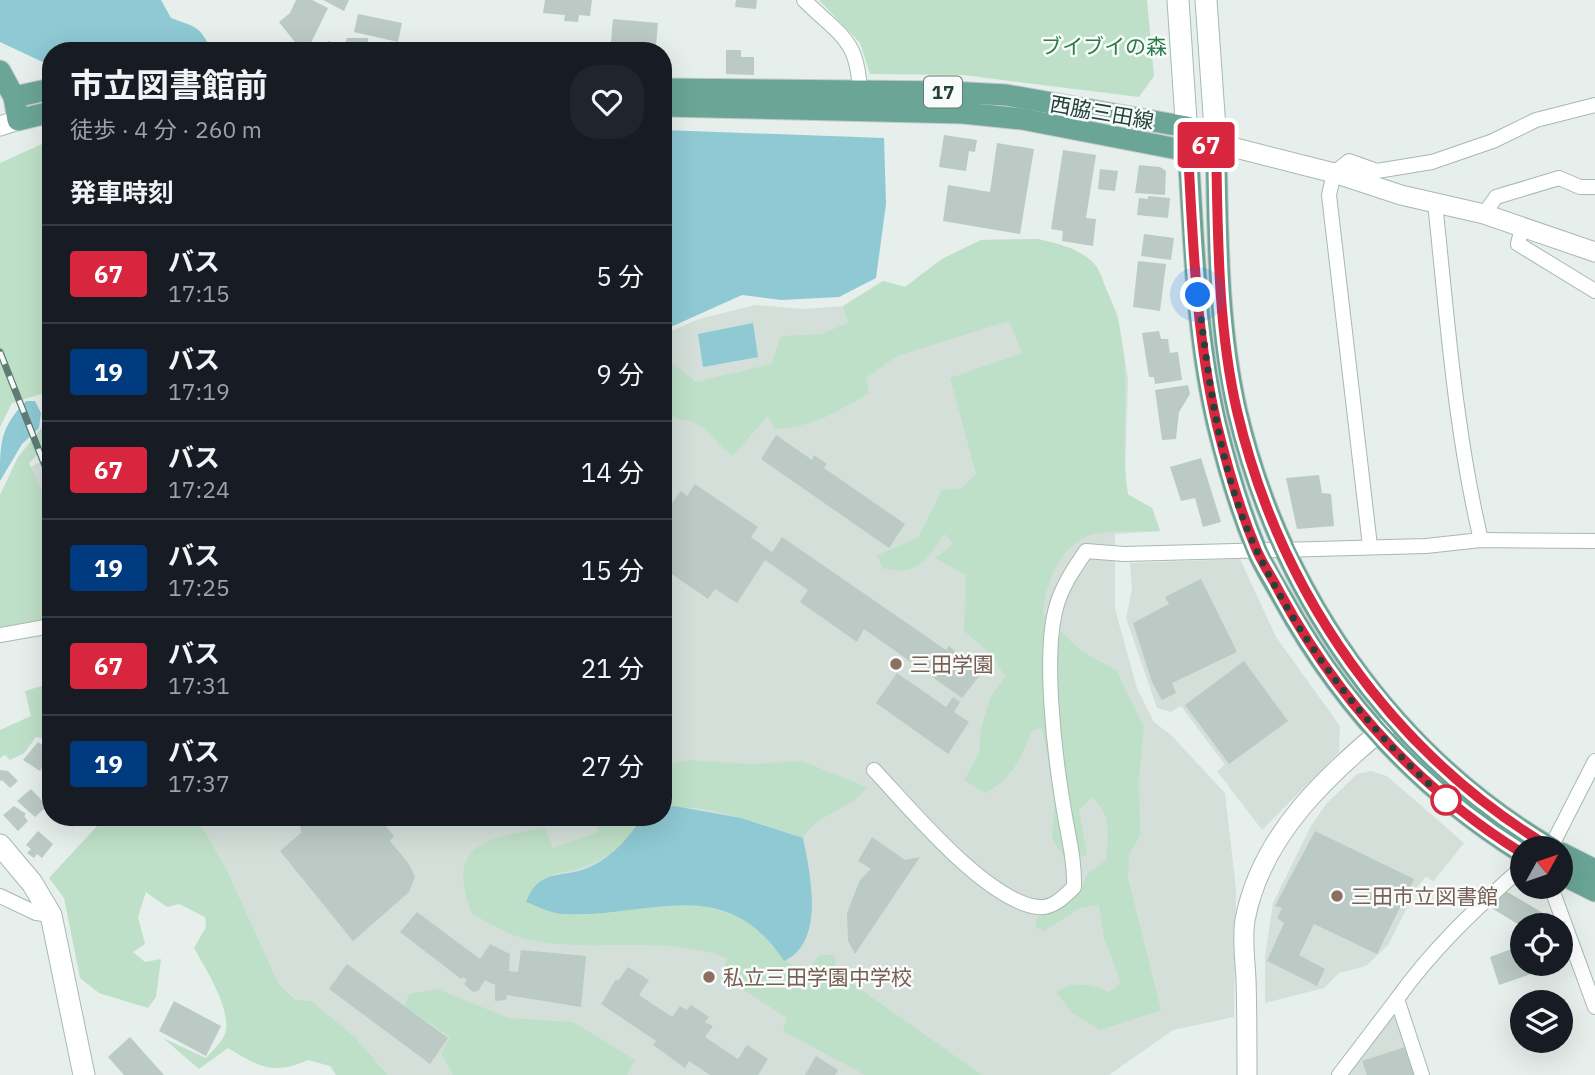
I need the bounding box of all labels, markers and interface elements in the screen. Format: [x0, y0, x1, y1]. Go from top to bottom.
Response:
park label: ブイブイの森 [1041, 32, 1167, 60]
text: 市立図書館前 [70, 63, 268, 106]
button: heart [570, 65, 644, 139]
road number: 17 [924, 76, 962, 108]
street label: 西脇三田線 [1048, 89, 1156, 135]
text: 徒歩 · 4 分 · 260 m [70, 114, 262, 144]
line badge: 67 [1174, 122, 1238, 168]
text: 67 [1192, 129, 1220, 161]
text: 発車時刻 [70, 175, 174, 209]
text: バス [168, 244, 220, 278]
text: 67 [94, 258, 123, 290]
text: 5 分 [596, 259, 644, 293]
your location [1180, 277, 1215, 312]
text: 17:15 [168, 278, 230, 308]
text: バス [168, 342, 220, 376]
text: 19 [94, 356, 123, 388]
text: 9 分 [596, 357, 644, 391]
text: 17:19 [168, 376, 230, 406]
text: バス [168, 440, 220, 474]
text: 67 [94, 454, 123, 486]
text: 14 分 [581, 455, 644, 489]
text: 17:24 [168, 474, 230, 504]
text: バス [168, 538, 220, 572]
text: 19 [94, 552, 123, 584]
text: 15 分 [581, 553, 644, 587]
text: 17:25 [168, 572, 230, 602]
text: バス [168, 636, 220, 670]
text: 67 [94, 650, 123, 682]
place label: 三田学園 [910, 650, 994, 678]
text: 21 分 [581, 651, 644, 685]
marker: 三田学園 [888, 656, 904, 672]
text: 17:31 [168, 670, 230, 700]
text: バス [168, 734, 220, 768]
text: 19 [94, 748, 123, 780]
text: 27 分 [581, 749, 644, 783]
text: 17:37 [168, 768, 230, 798]
unlabelled marker [1431, 785, 1461, 815]
north arrow [1510, 836, 1573, 900]
map controls [1510, 836, 1573, 1053]
place label: 三田市立図書館 [1351, 882, 1498, 910]
marker: 三田市立図書館 [1329, 888, 1345, 904]
button: locate [1510, 913, 1573, 976]
place label: 私立三田学園中学校 [723, 963, 912, 991]
marker: 私立三田学園中学校 [701, 969, 717, 985]
button: layers [1510, 990, 1573, 1053]

